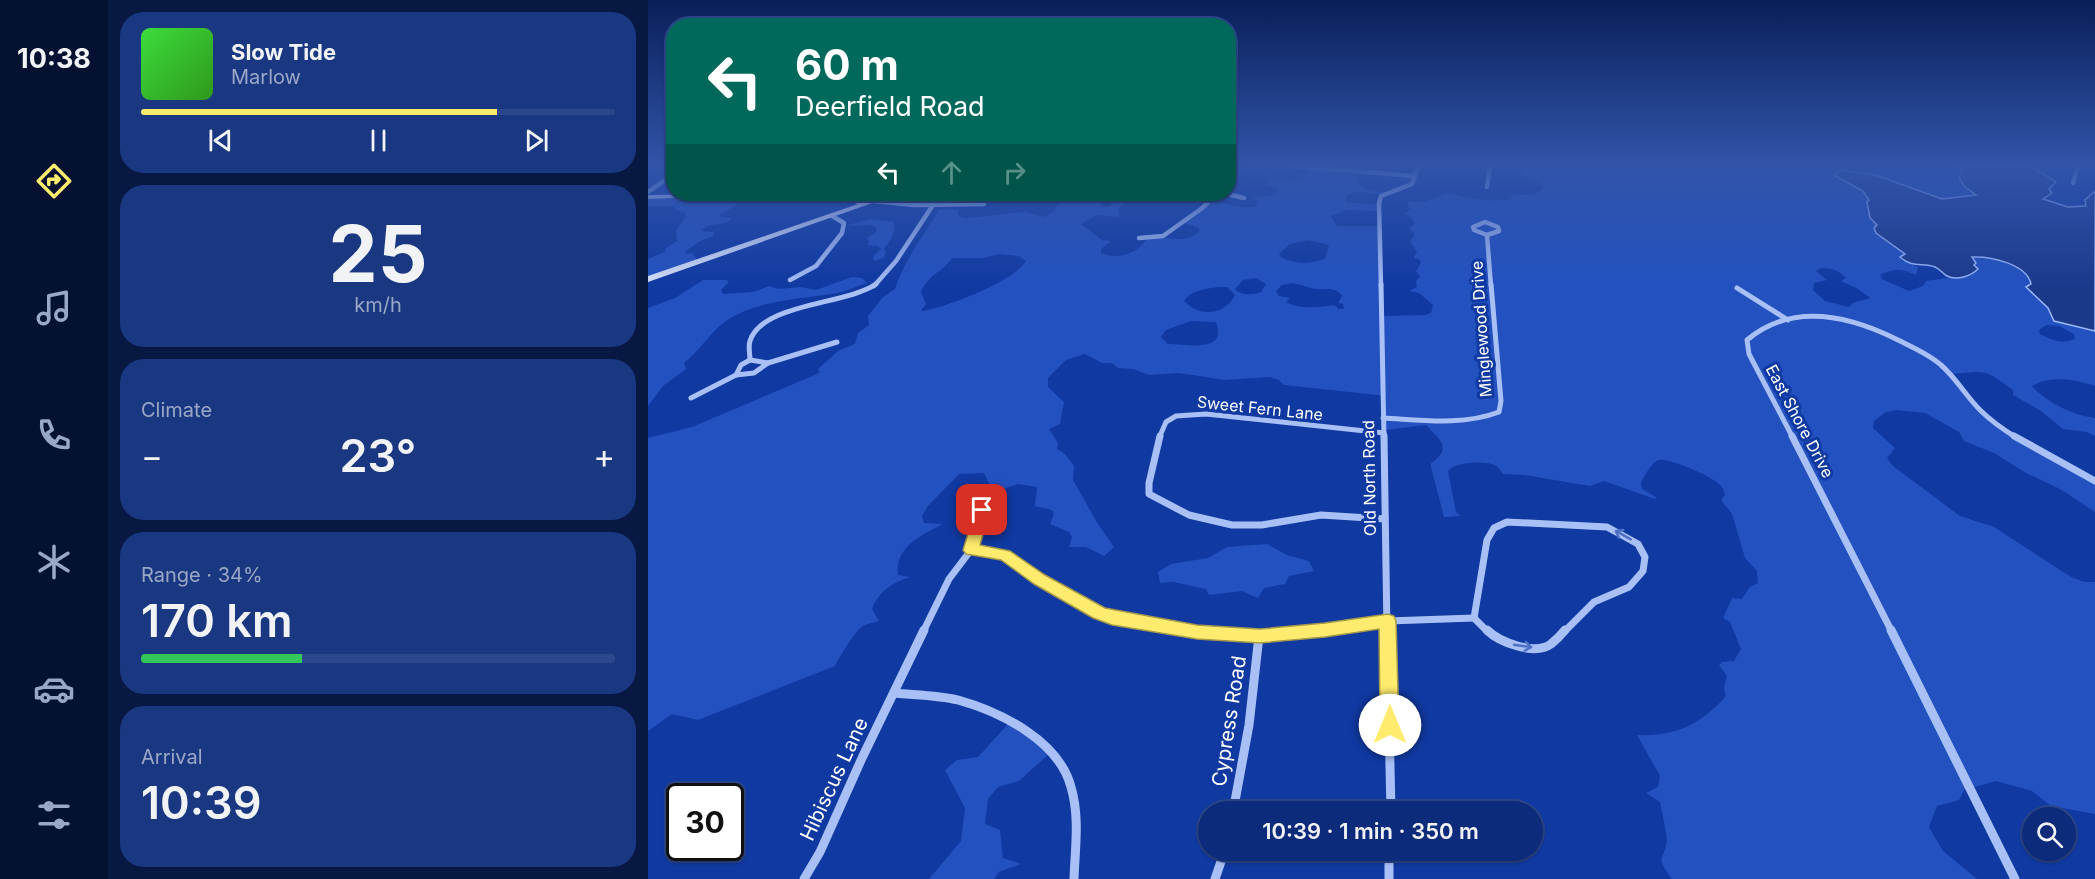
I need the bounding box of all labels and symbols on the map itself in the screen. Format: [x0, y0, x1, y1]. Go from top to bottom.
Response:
street label: Minglewood Drive [1466, 260, 1496, 398]
street label: East Shore Drive [1762, 361, 1838, 481]
street label: Sweet Fern Lane [1196, 391, 1324, 425]
street label: Old North Road [1358, 420, 1380, 536]
pin [956, 484, 1007, 535]
one-way arrow [1615, 529, 1632, 541]
one-way arrow [1513, 641, 1532, 652]
street label: Cypress Road [1207, 654, 1251, 788]
position arrow [1358, 693, 1422, 757]
street label: Hibiscus Lane [795, 714, 873, 844]
speed limit sign: 30 [666, 783, 744, 861]

